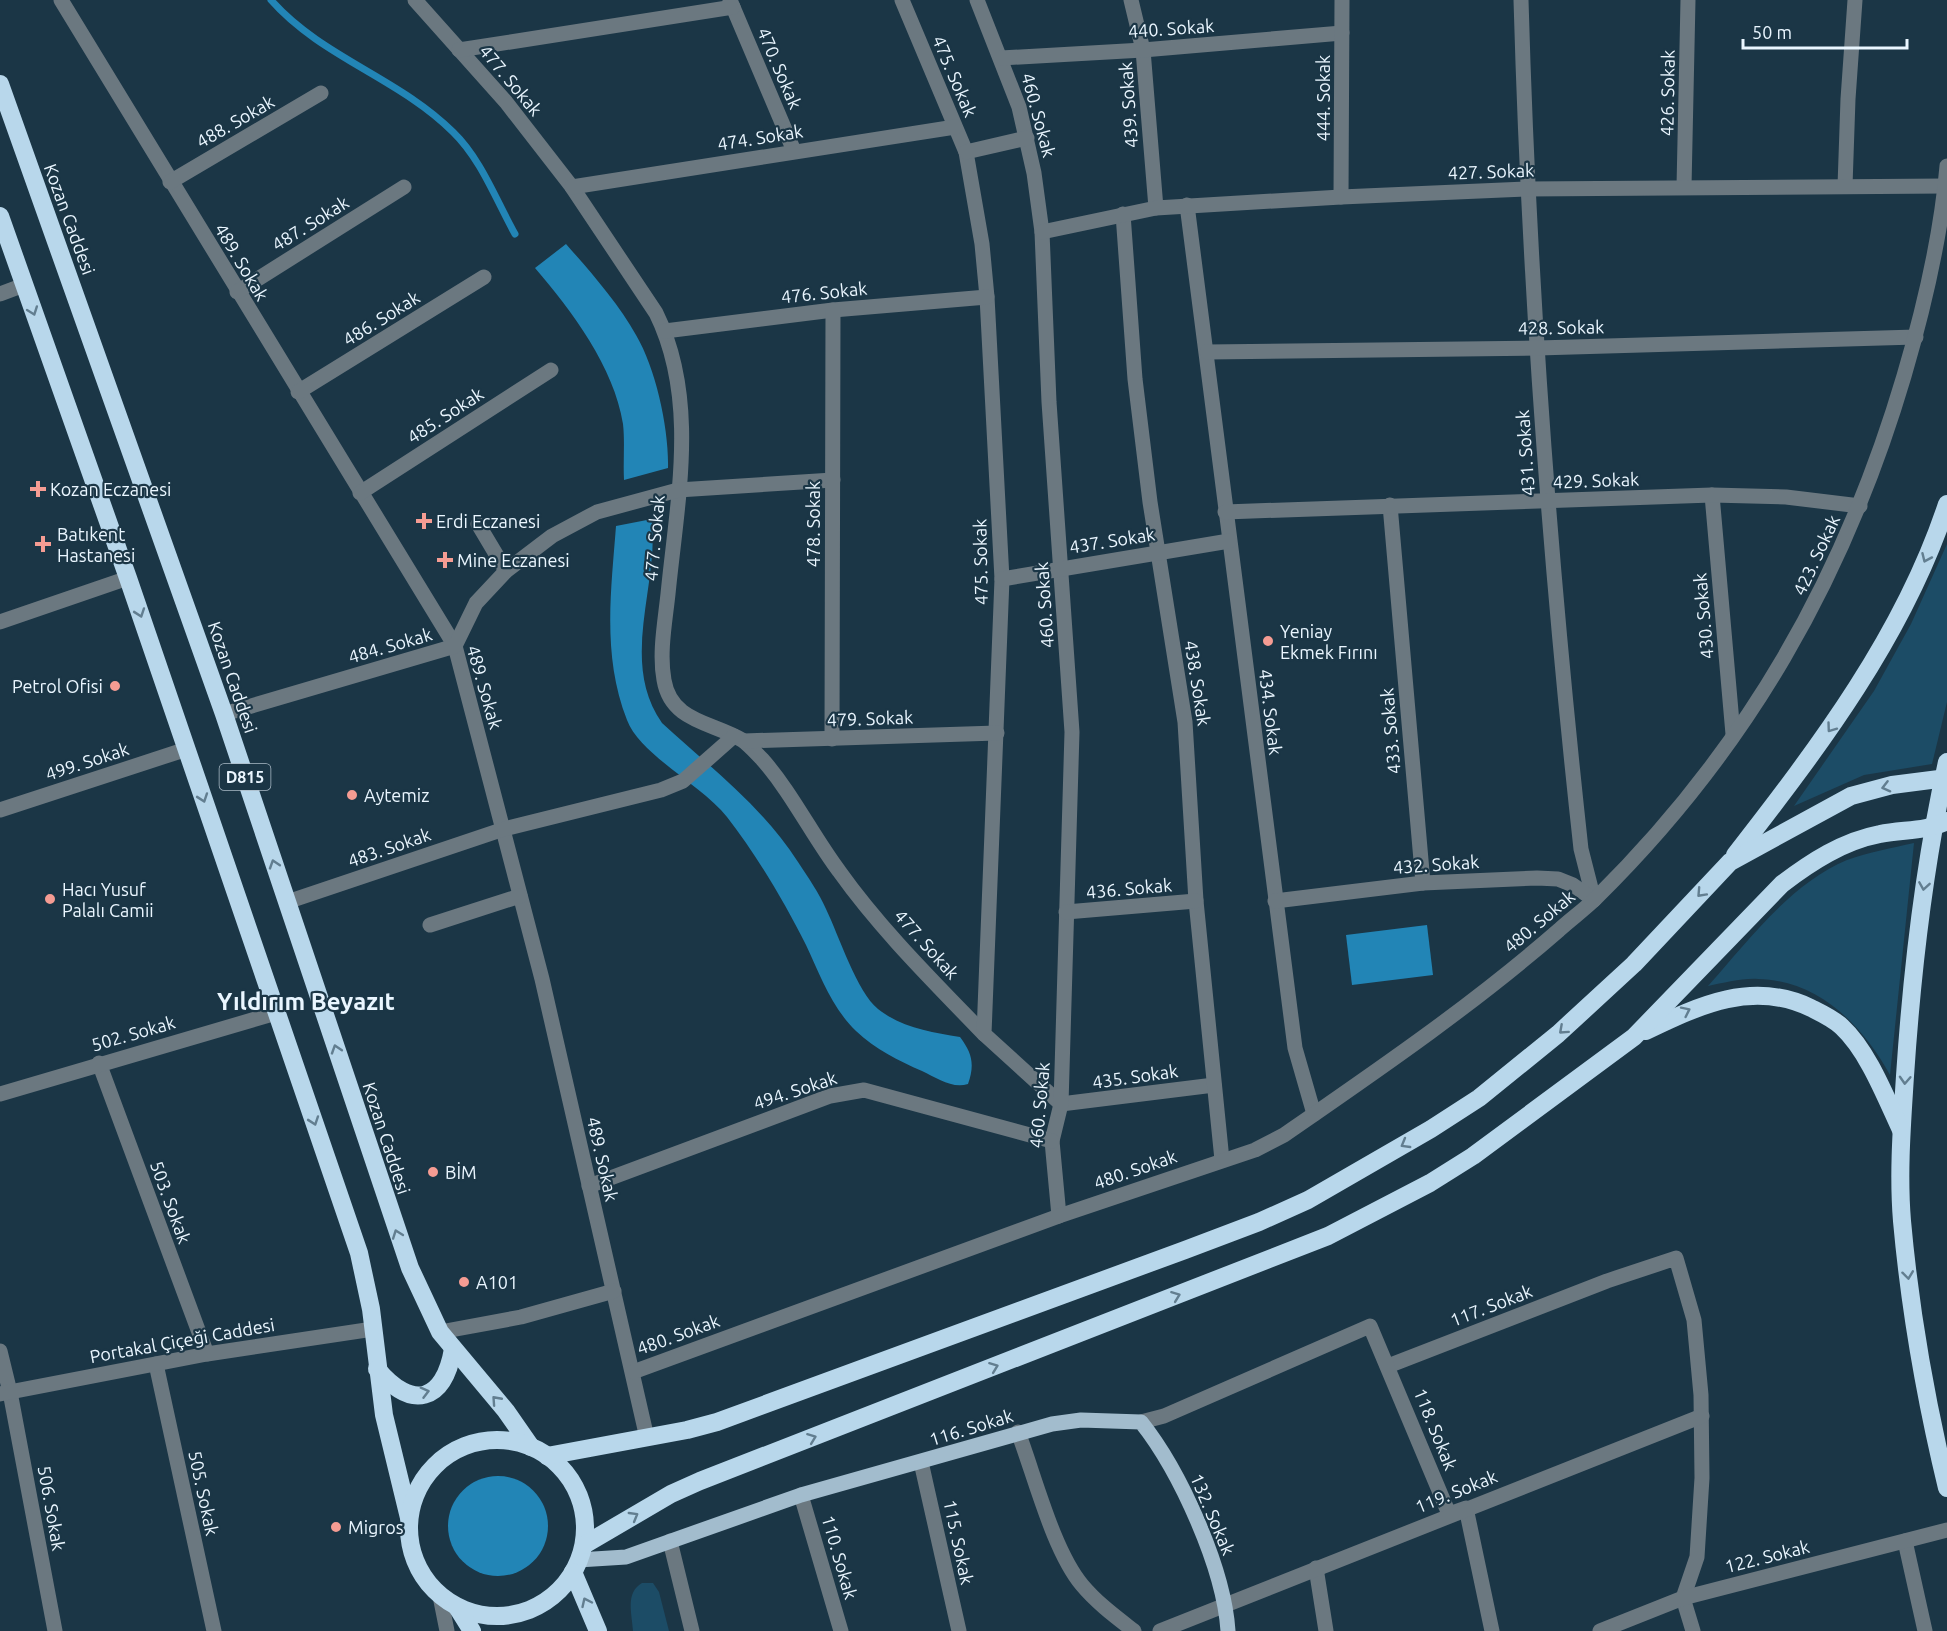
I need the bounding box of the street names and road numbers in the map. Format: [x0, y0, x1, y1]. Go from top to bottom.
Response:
street label: 440. Sokak [1127, 15, 1215, 41]
street label: 470. Sokak [754, 24, 806, 112]
street label: 475. Sokak [929, 32, 981, 120]
street label: 477. Sokak [476, 40, 546, 120]
street label: 426. Sokak [1656, 50, 1678, 136]
street label: 444. Sokak [1313, 55, 1333, 141]
street label: 439. Sokak [1115, 61, 1141, 149]
street label: 460. Sokak [1018, 71, 1060, 159]
street label: 488. Sokak [193, 91, 277, 151]
street label: 474. Sokak [716, 120, 804, 154]
street label: 427. Sokak [1447, 159, 1535, 183]
street label: Kozan Caddesi [41, 161, 99, 277]
street label: 487. Sokak [268, 192, 352, 254]
street label: 489. Sokak [211, 220, 273, 304]
street label: 476. Sokak [780, 278, 868, 306]
street label: 486. Sokak [339, 287, 423, 349]
street label: 428. Sokak [1518, 316, 1604, 338]
street label: 485. Sokak [403, 383, 487, 447]
street label: 431. Sokak [1512, 409, 1538, 497]
street label: 429. Sokak [1552, 468, 1640, 492]
street label: 478. Sokak [803, 481, 823, 567]
street label: 477. Sokak [640, 494, 668, 582]
street label: 423. Sokak [1789, 512, 1843, 598]
street label: 475. Sokak [969, 519, 991, 605]
street label: 437. Sokak [1068, 523, 1156, 557]
street label: 460. Sokak [1031, 561, 1057, 649]
street label: 430. Sokak [1689, 572, 1717, 660]
street label: Kozan Caddesi [205, 619, 261, 735]
street label: 484. Sokak [346, 623, 434, 667]
street label: 438. Sokak [1181, 639, 1215, 727]
street label: 489. Sokak [463, 643, 507, 731]
street label: 434. Sokak [1256, 668, 1286, 756]
street label: 433. Sokak [1376, 687, 1404, 775]
street label: 479. Sokak [826, 706, 914, 730]
street label: 499. Sokak [43, 738, 131, 784]
road number: D815 [220, 764, 270, 790]
street label: 483. Sokak [345, 823, 433, 871]
street label: 432. Sokak [1392, 851, 1480, 877]
street label: 436. Sokak [1085, 874, 1173, 902]
street label: 480. Sokak [1499, 886, 1579, 956]
street label: 477. Sokak [891, 905, 963, 983]
street label: 502. Sokak [89, 1011, 177, 1055]
street label: 435. Sokak [1091, 1060, 1179, 1092]
street label: 460. Sokak [1025, 1061, 1053, 1149]
street label: 494. Sokak [751, 1067, 839, 1113]
street label: Kozan Caddesi [359, 1080, 415, 1196]
street label: 489. Sokak [584, 1115, 622, 1203]
street label: 480. Sokak [1091, 1145, 1179, 1193]
street label: 503. Sokak [147, 1158, 195, 1246]
street label: 117. Sokak [1447, 1280, 1535, 1330]
street label: 480. Sokak [634, 1310, 722, 1358]
street label: Portakal Çiçeği Caddesi [88, 1314, 276, 1366]
street label: 118. Sokak [1411, 1385, 1461, 1473]
street label: 116. Sokak [927, 1405, 1015, 1449]
street label: 505. Sokak [185, 1449, 223, 1537]
street label: 506. Sokak [35, 1464, 69, 1552]
street label: 119. Sokak [1412, 1466, 1500, 1516]
street label: 132. Sokak [1187, 1470, 1239, 1558]
street label: 115. Sokak [940, 1498, 978, 1586]
street label: 110. Sokak [818, 1513, 862, 1601]
street label: 122. Sokak [1723, 1536, 1811, 1576]

